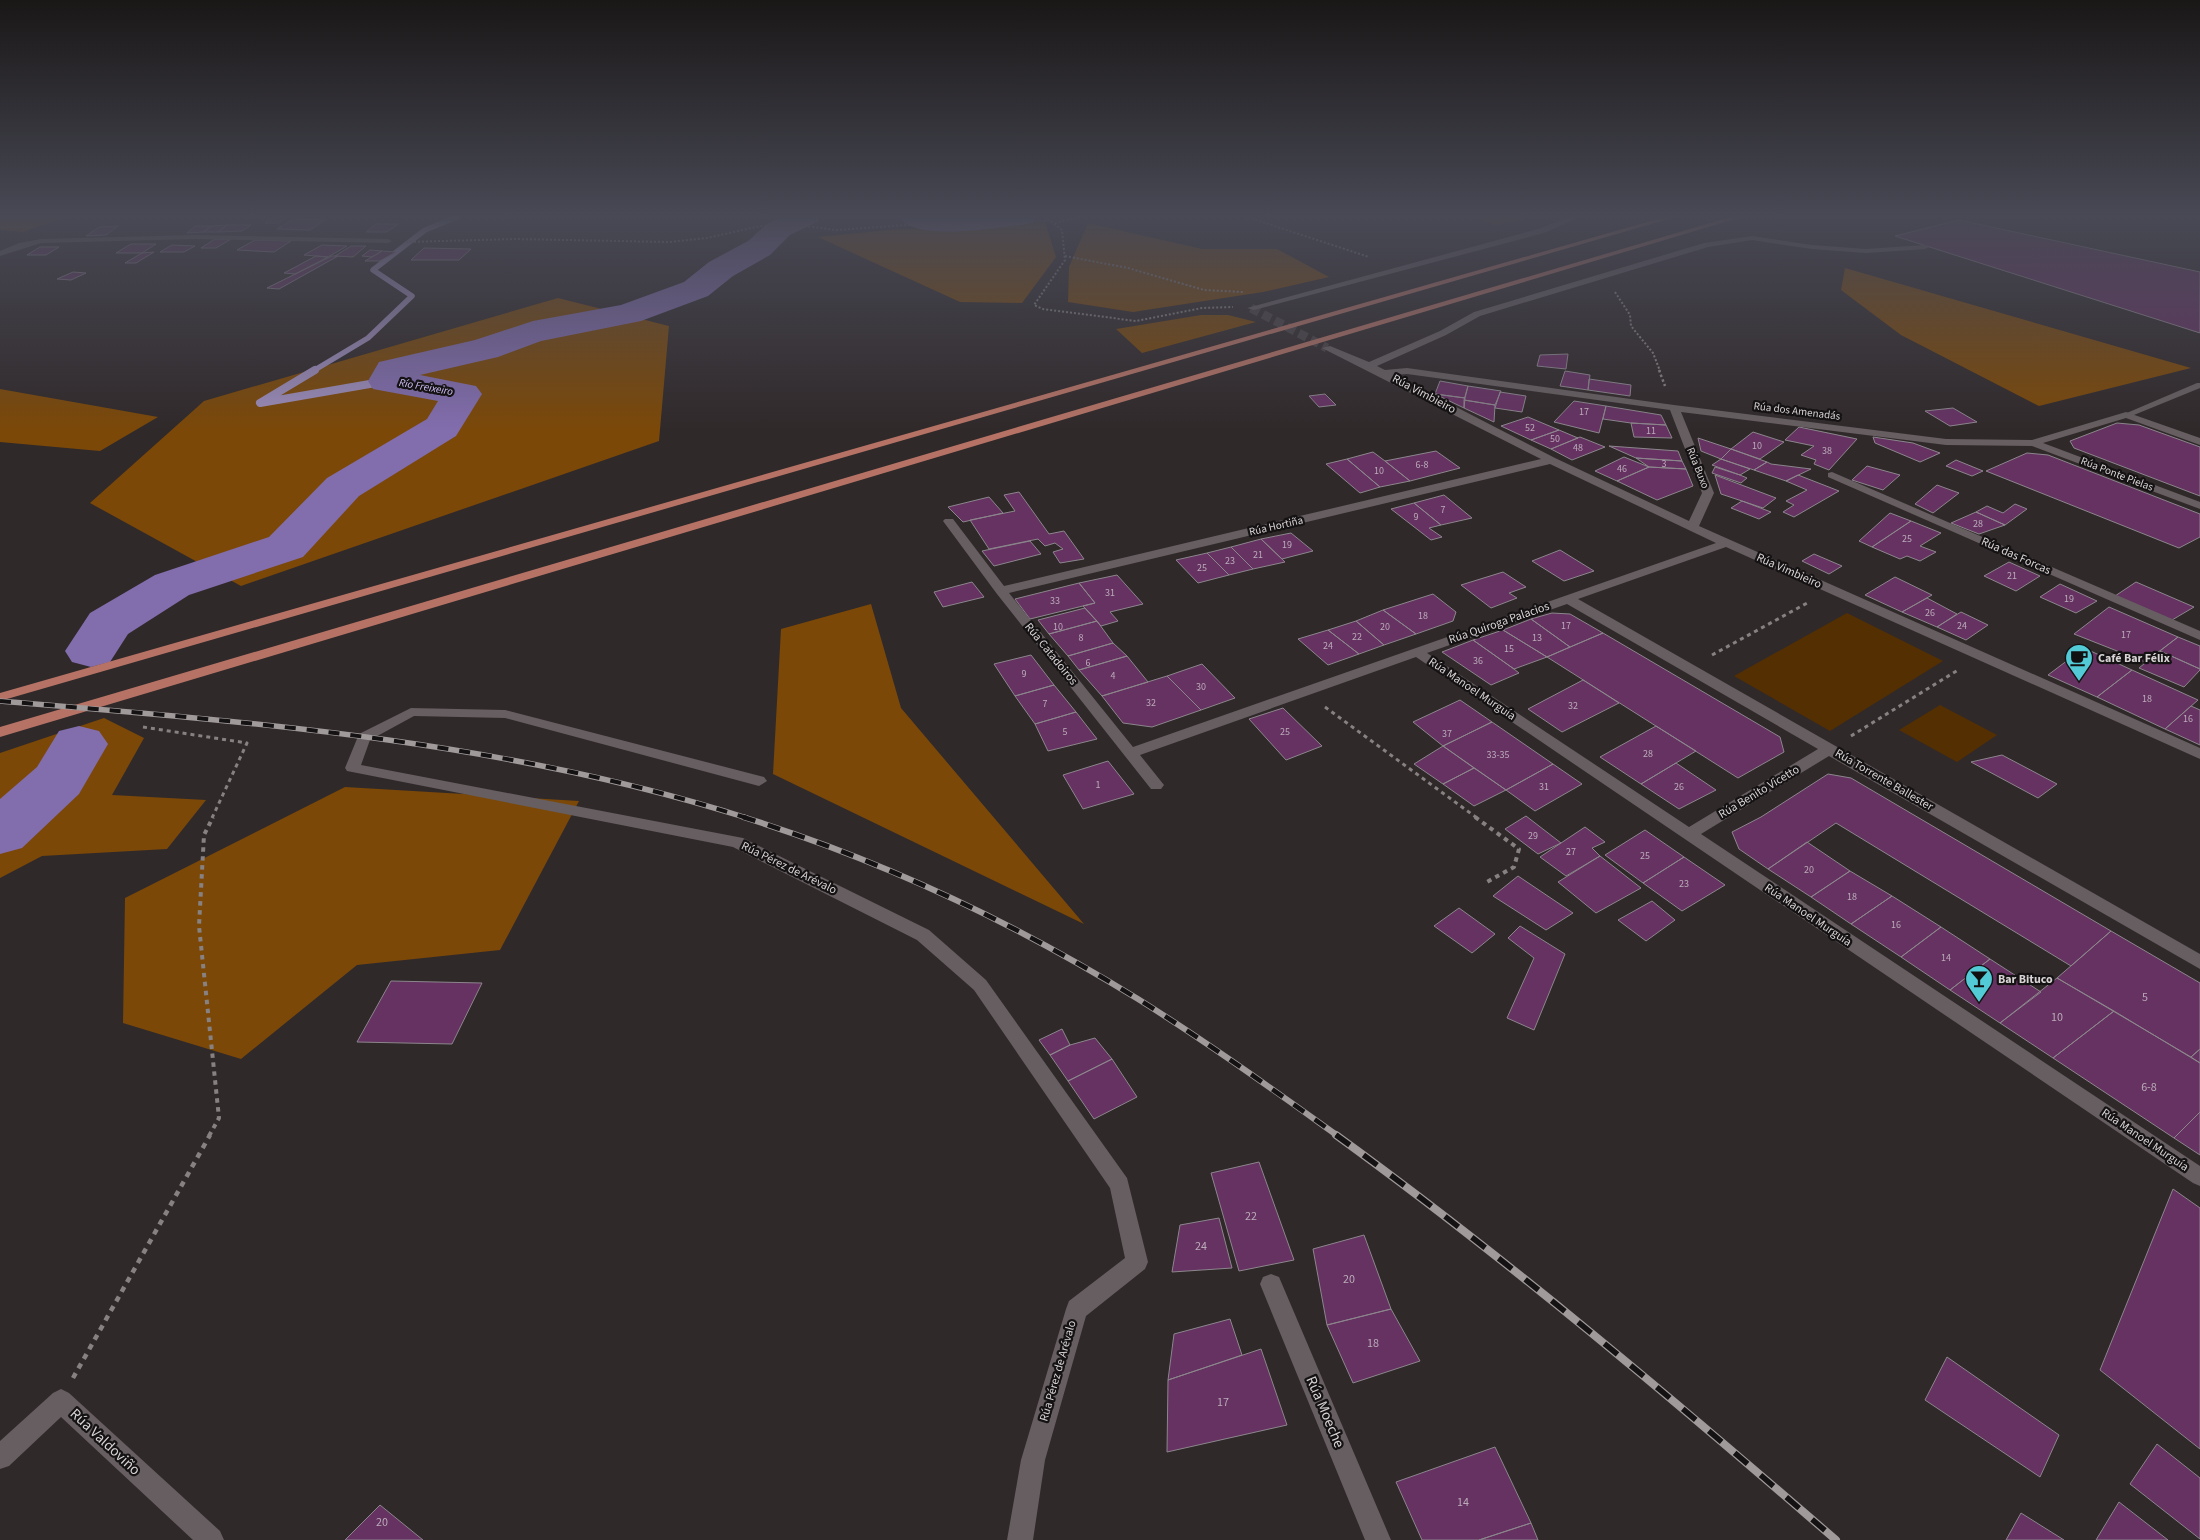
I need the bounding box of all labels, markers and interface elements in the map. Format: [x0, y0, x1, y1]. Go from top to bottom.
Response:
street label: Rúa Vimbieiro [1389, 370, 1459, 418]
water label: Río Freixeiro [398, 375, 455, 399]
street label: Rúa dos Amenadás [1753, 398, 1842, 424]
house number: 17 [1579, 405, 1589, 419]
house number: 52 [1525, 421, 1535, 435]
house number: 11 [1646, 424, 1656, 438]
house number: 50 [1550, 432, 1560, 446]
house number: 10 [1752, 439, 1762, 453]
house number: 48 [1573, 441, 1583, 455]
house number: 38 [1822, 444, 1832, 458]
street label: Rúa Buxo [1683, 445, 1713, 491]
street label: Rúa Ponte Pielas [2079, 453, 2156, 495]
house number: 3 [1662, 457, 1667, 471]
house number: 6-8 [1415, 458, 1429, 472]
house number: 46 [1617, 462, 1627, 476]
house number: 10 [1374, 464, 1384, 478]
house number: 7 [1441, 503, 1446, 517]
house number: 9 [1414, 510, 1419, 524]
street label: Rúa Hortiña [1248, 513, 1304, 539]
house number: 28 [1973, 517, 1983, 531]
house number: 25 [1902, 532, 1912, 546]
street label: Rúa das Forcas [1978, 533, 2054, 579]
house number: 19 [1282, 538, 1292, 552]
house number: 21 [1253, 548, 1263, 562]
street label: Rúa Vimbieiro [1754, 549, 1824, 593]
house number: 23 [1225, 554, 1235, 568]
house number: 25 [1197, 561, 1207, 575]
house number: 21 [2007, 569, 2017, 583]
house number: 31 [1105, 586, 1115, 600]
house number: 19 [2064, 592, 2074, 606]
house number: 33 [1050, 594, 1060, 608]
street label: Rúa Quiroga Palacios [1446, 598, 1552, 648]
house number: 26 [1925, 606, 1935, 620]
house number: 18 [1418, 609, 1428, 623]
street label: Rúa Catadoiros [1020, 619, 1082, 689]
house number: 17 [1561, 619, 1571, 633]
house number: 24 [1957, 619, 1967, 633]
house number: 10 [1053, 620, 1063, 634]
house number: 20 [1380, 620, 1390, 634]
house number: 17 [2121, 628, 2131, 642]
house number: 22 [1352, 630, 1362, 644]
house number: 8 [1079, 631, 1084, 645]
house number: 13 [1532, 631, 1542, 645]
house number: 24 [1323, 639, 1333, 653]
house number: 15 [1504, 642, 1514, 656]
cafe icon: Café Bar Félix [2064, 643, 2094, 682]
place label: Café Bar Félix [2098, 650, 2170, 667]
street label: Rúa Manoel Murguía [1425, 653, 1519, 725]
house number: 36 [1473, 654, 1483, 668]
house number: 6 [1086, 656, 1091, 670]
house number: 9 [1022, 667, 1027, 681]
house number: 4 [1111, 669, 1116, 683]
house number: 30 [1196, 680, 1206, 694]
house number: 18 [2142, 692, 2152, 706]
house number: 32 [1146, 696, 1156, 710]
house number: 7 [1043, 697, 1048, 711]
house number: 32 [1568, 699, 1578, 713]
house number: 16 [2183, 712, 2193, 726]
house number: 5 [1063, 725, 1068, 739]
house number: 25 [1280, 725, 1290, 739]
house number: 37 [1442, 727, 1452, 741]
street label: Rúa Torrente Ballester [1832, 745, 1937, 816]
house number: 28 [1643, 747, 1653, 761]
house number: 33-35 [1487, 748, 1510, 762]
street label: Rúa Benito Vicetto [1715, 761, 1803, 823]
house number: 1 [1096, 778, 1101, 792]
house number: 31 [1539, 780, 1549, 794]
house number: 26 [1674, 780, 1684, 794]
house number: 29 [1528, 829, 1538, 843]
street label: Rúa Pérez de Arévalo [738, 837, 840, 899]
house number: 27 [1566, 845, 1576, 859]
house number: 25 [1640, 849, 1650, 863]
house number: 20 [1804, 863, 1814, 877]
house number: 23 [1679, 877, 1689, 891]
street label: Rúa Manoel Murguía [1761, 879, 1855, 951]
house number: 18 [1847, 890, 1857, 904]
house number: 16 [1891, 918, 1901, 932]
house number: 14 [1941, 951, 1951, 965]
bar icon: Bar Bituco [1964, 964, 1994, 1003]
place label: Bar Bituco [1998, 971, 2053, 988]
house number: 5 [2142, 989, 2148, 1006]
house number: 10 [2051, 1009, 2063, 1026]
house number: 6-8 [2141, 1079, 2157, 1096]
street label: Rúa Manoel Murguía [2098, 1104, 2192, 1176]
house number: 22 [1245, 1208, 1257, 1225]
house number: 24 [1195, 1238, 1207, 1255]
house number: 20 [1343, 1271, 1355, 1288]
street label: Rúa Pérez de Arévalo [1035, 1319, 1081, 1423]
house number: 18 [1367, 1335, 1379, 1352]
street label: Rúa Moeche [1300, 1373, 1350, 1451]
house number: 17 [1217, 1394, 1229, 1411]
street label: Rúa Valdoviño [65, 1404, 145, 1480]
house number: 14 [1457, 1494, 1469, 1511]
house number: 20 [376, 1514, 388, 1531]

